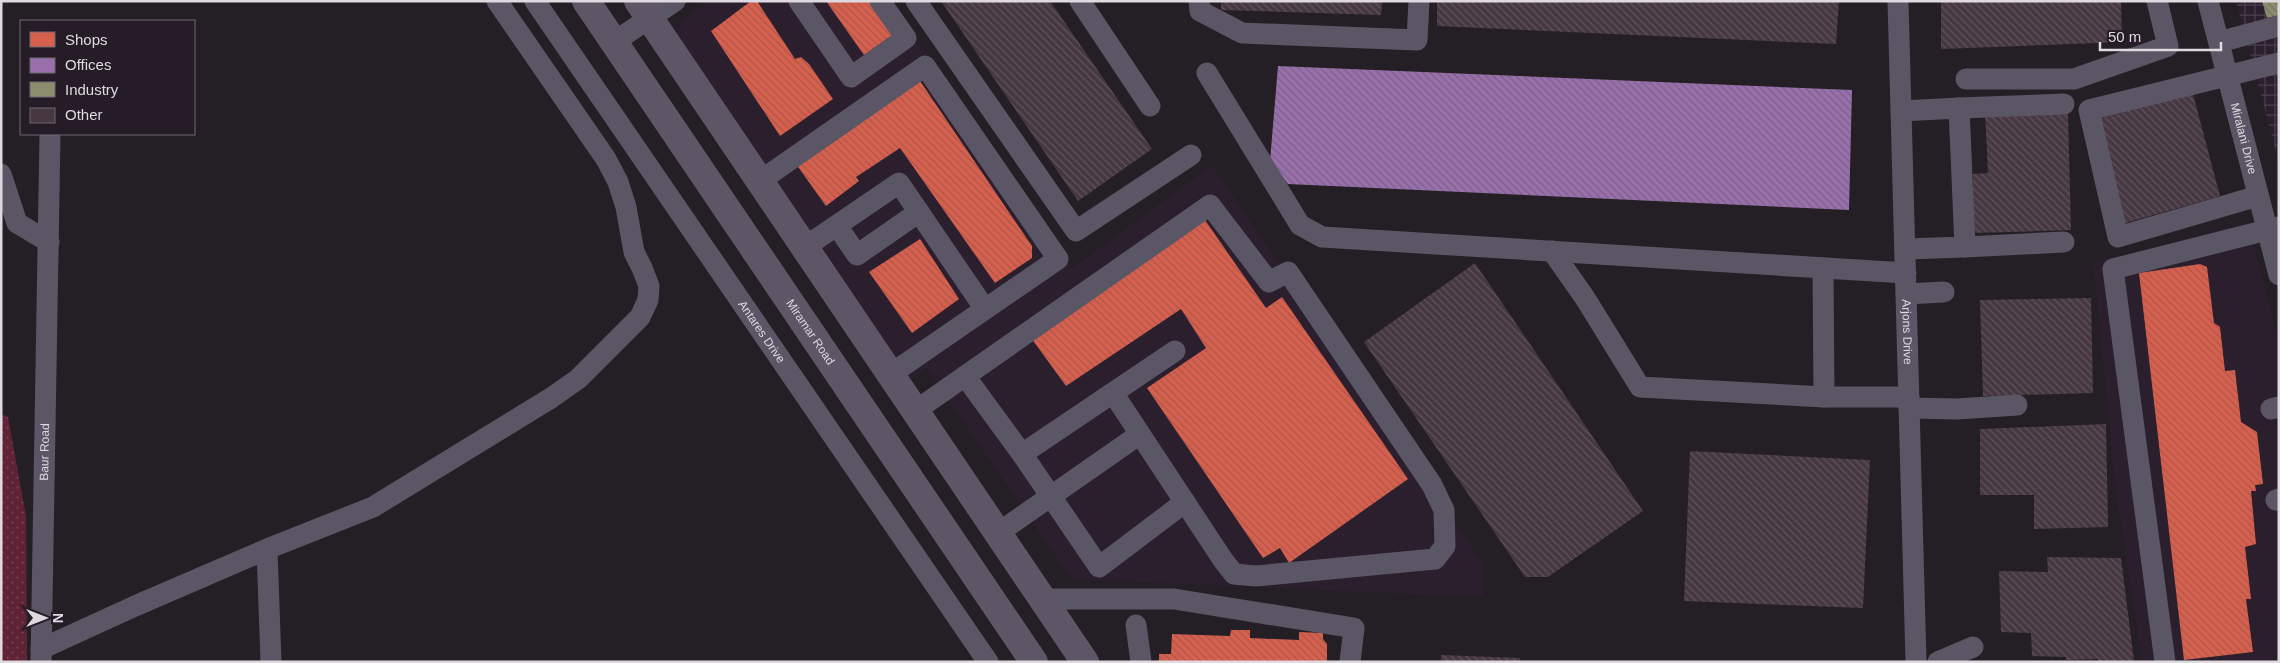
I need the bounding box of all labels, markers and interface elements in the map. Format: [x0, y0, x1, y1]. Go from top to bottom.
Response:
legend [20, 20, 195, 135]
scale bar [2100, 20, 2221, 52]
text: 50 m [2108, 28, 2141, 45]
text: Shops [65, 31, 108, 48]
text: Offices [65, 56, 111, 73]
text: Industry [65, 81, 119, 98]
street label: Miralani Drive [2228, 101, 2260, 176]
text: Other [65, 106, 103, 123]
street label: Miramar Road [783, 297, 838, 368]
street label: Antares Drive [735, 298, 788, 366]
street label: Arjons Drive [1899, 299, 1915, 365]
street label: Baur Road [37, 423, 52, 481]
north arrow [20, 593, 70, 643]
text: N [50, 613, 66, 623]

